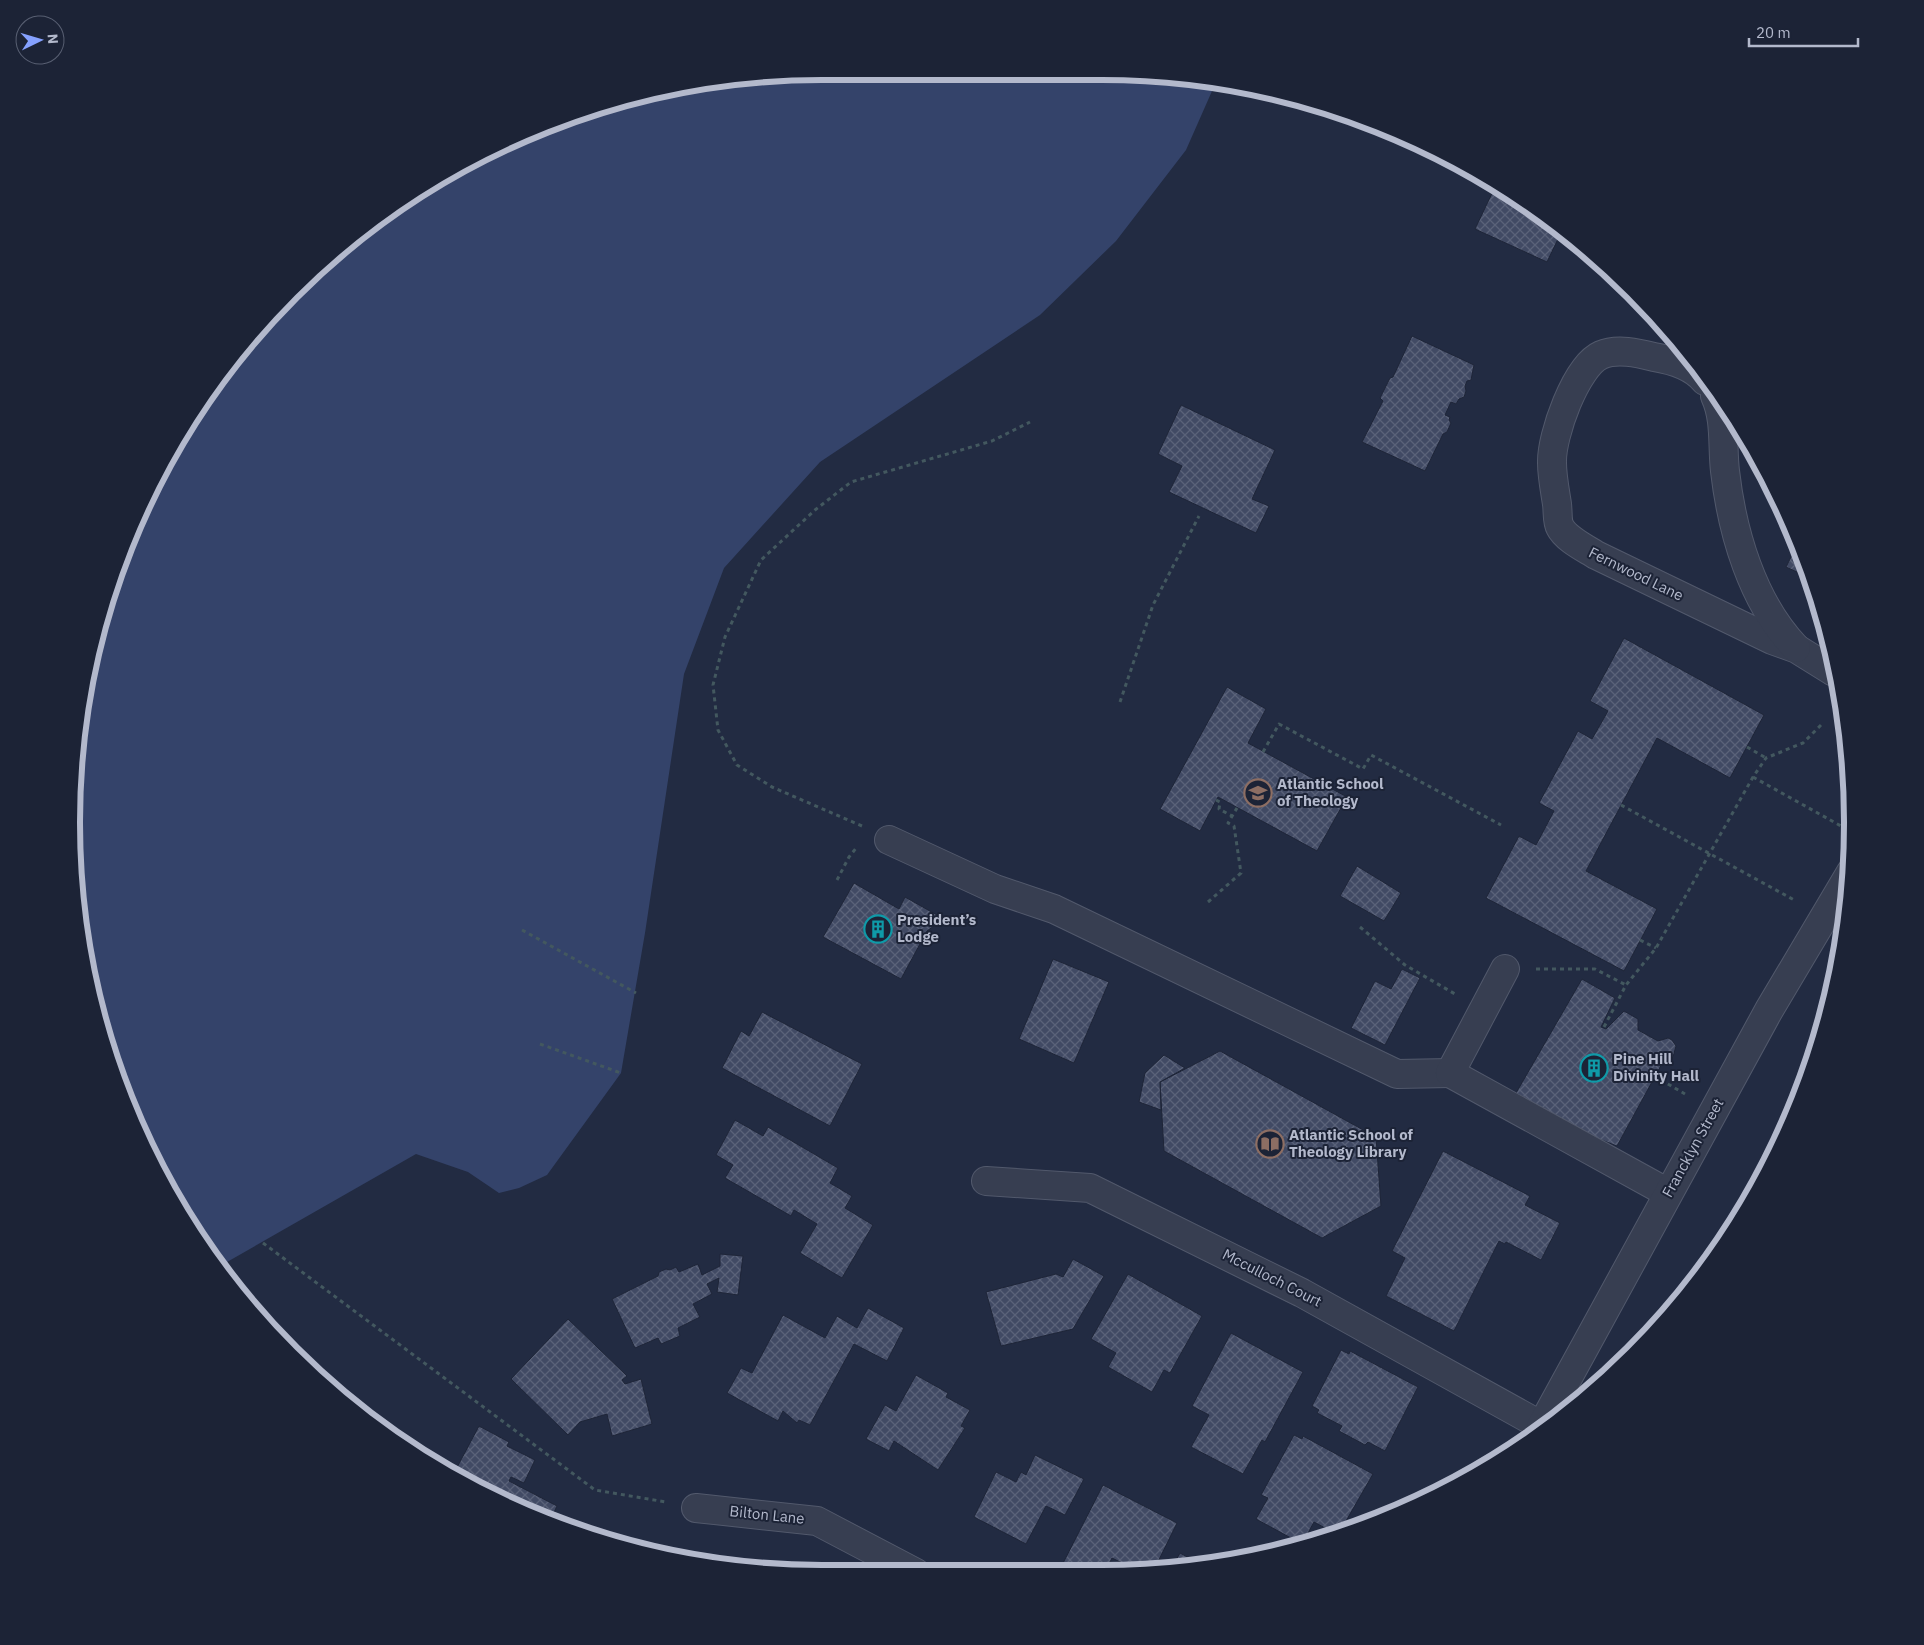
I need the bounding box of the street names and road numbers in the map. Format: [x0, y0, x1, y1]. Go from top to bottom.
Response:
street label: Fernwood Lane [1586, 542, 1687, 605]
street label: Francklyn Street [1658, 1095, 1728, 1201]
street label: Mcculloch Court [1219, 1244, 1325, 1311]
street label: Bilton Lane [729, 1501, 806, 1528]

